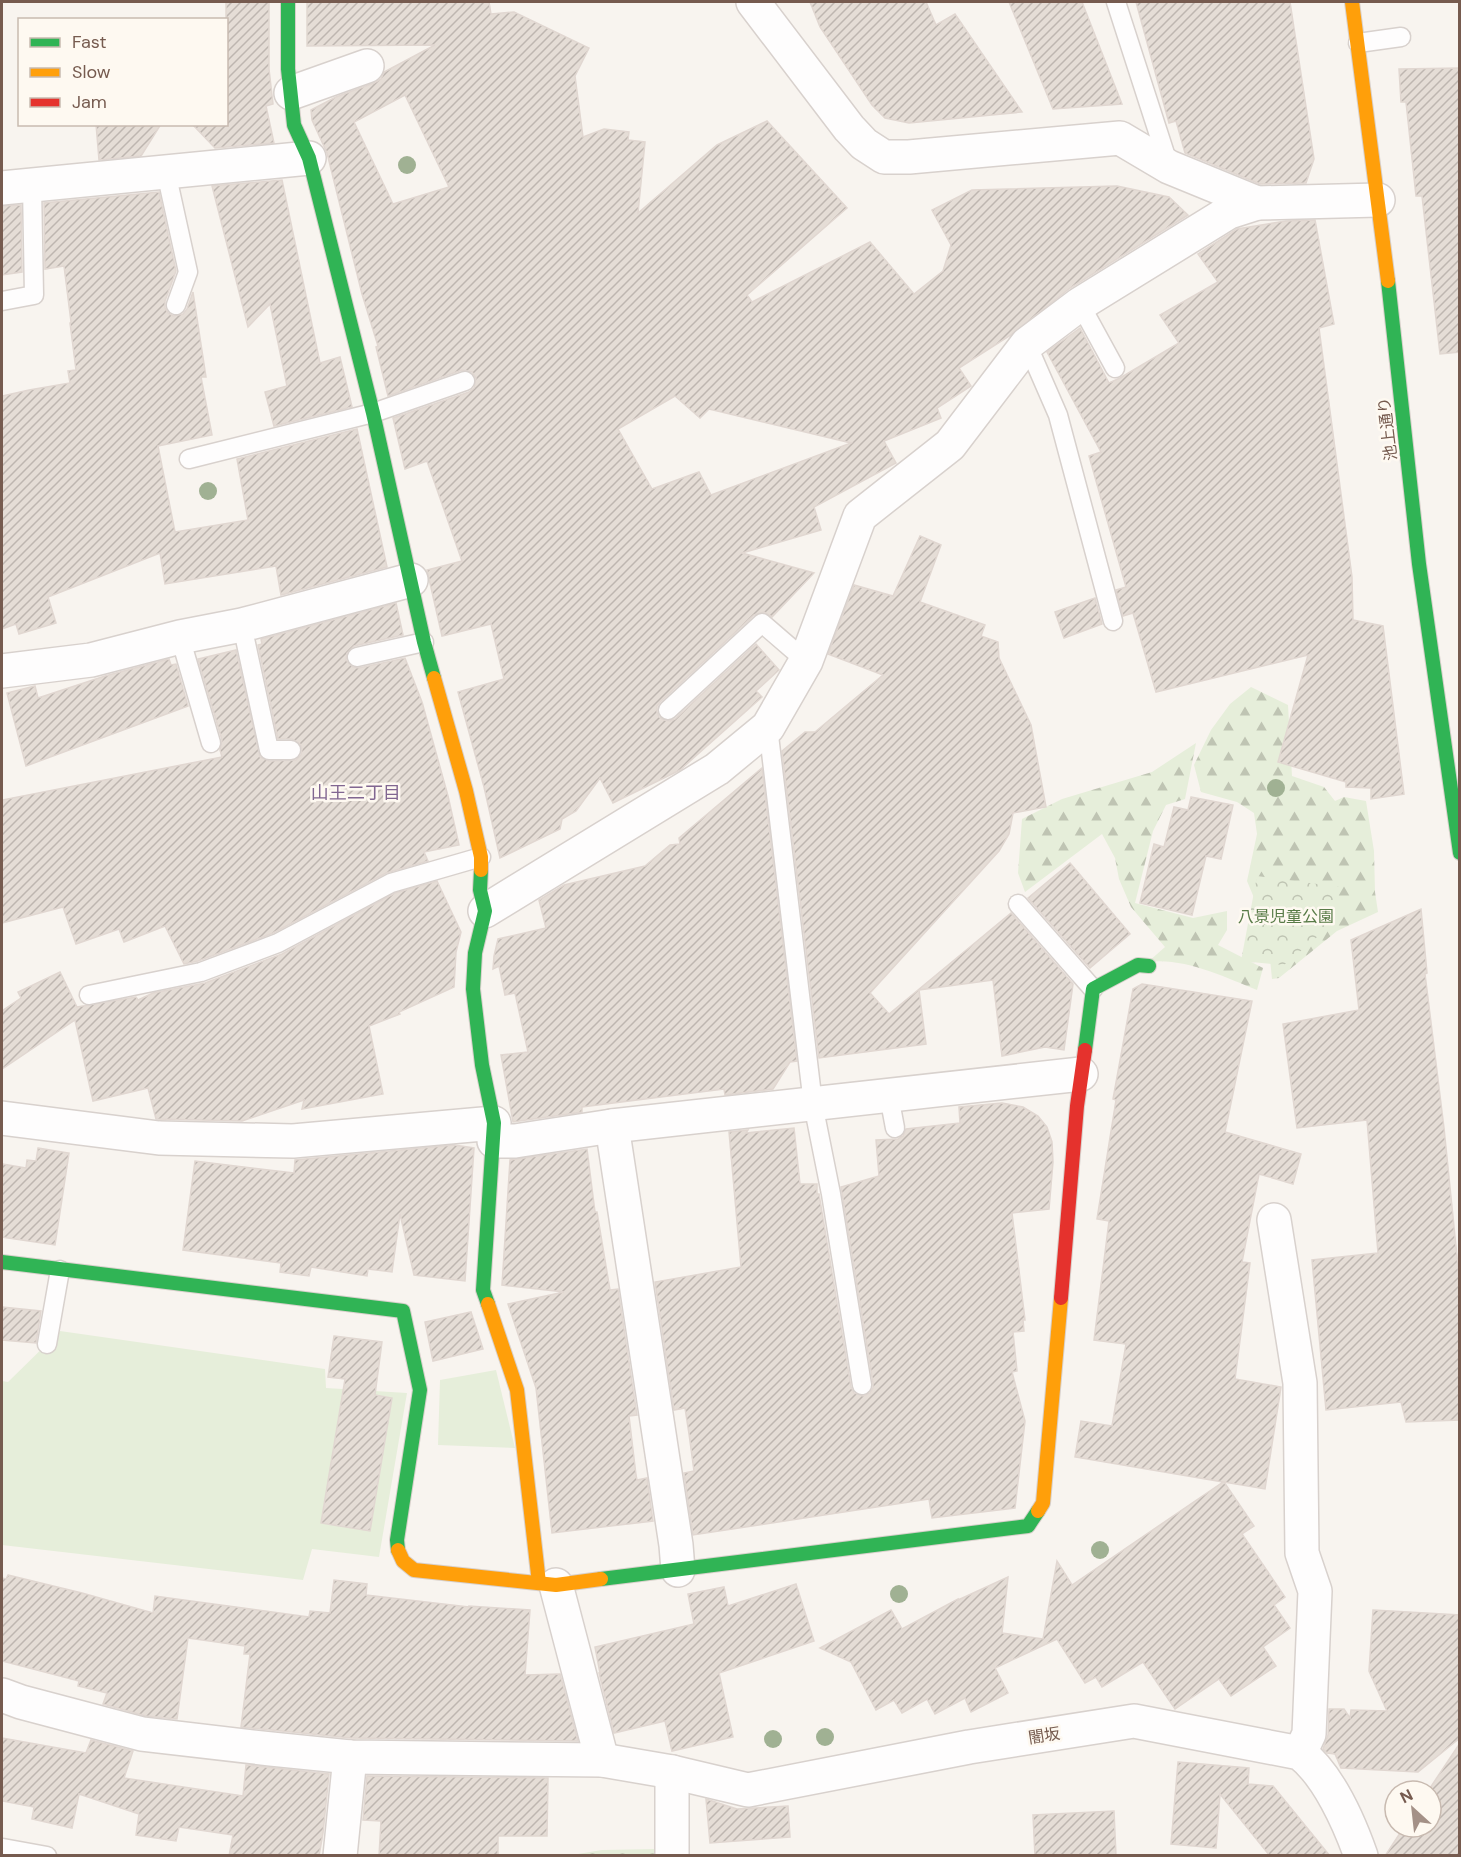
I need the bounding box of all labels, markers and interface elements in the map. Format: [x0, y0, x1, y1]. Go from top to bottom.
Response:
legend [18, 18, 228, 126]
text: Fast [72, 30, 107, 54]
text: Slow [72, 60, 111, 84]
text: Jam [72, 90, 107, 114]
street label: 池上通り [1373, 396, 1402, 462]
district label: 山王二丁目 [311, 781, 401, 805]
park label: 八景児童公園 [1238, 906, 1334, 927]
street label: 闇坂 [1027, 1723, 1062, 1748]
north arrow [1383, 1779, 1443, 1839]
text: N [1396, 1784, 1416, 1808]

